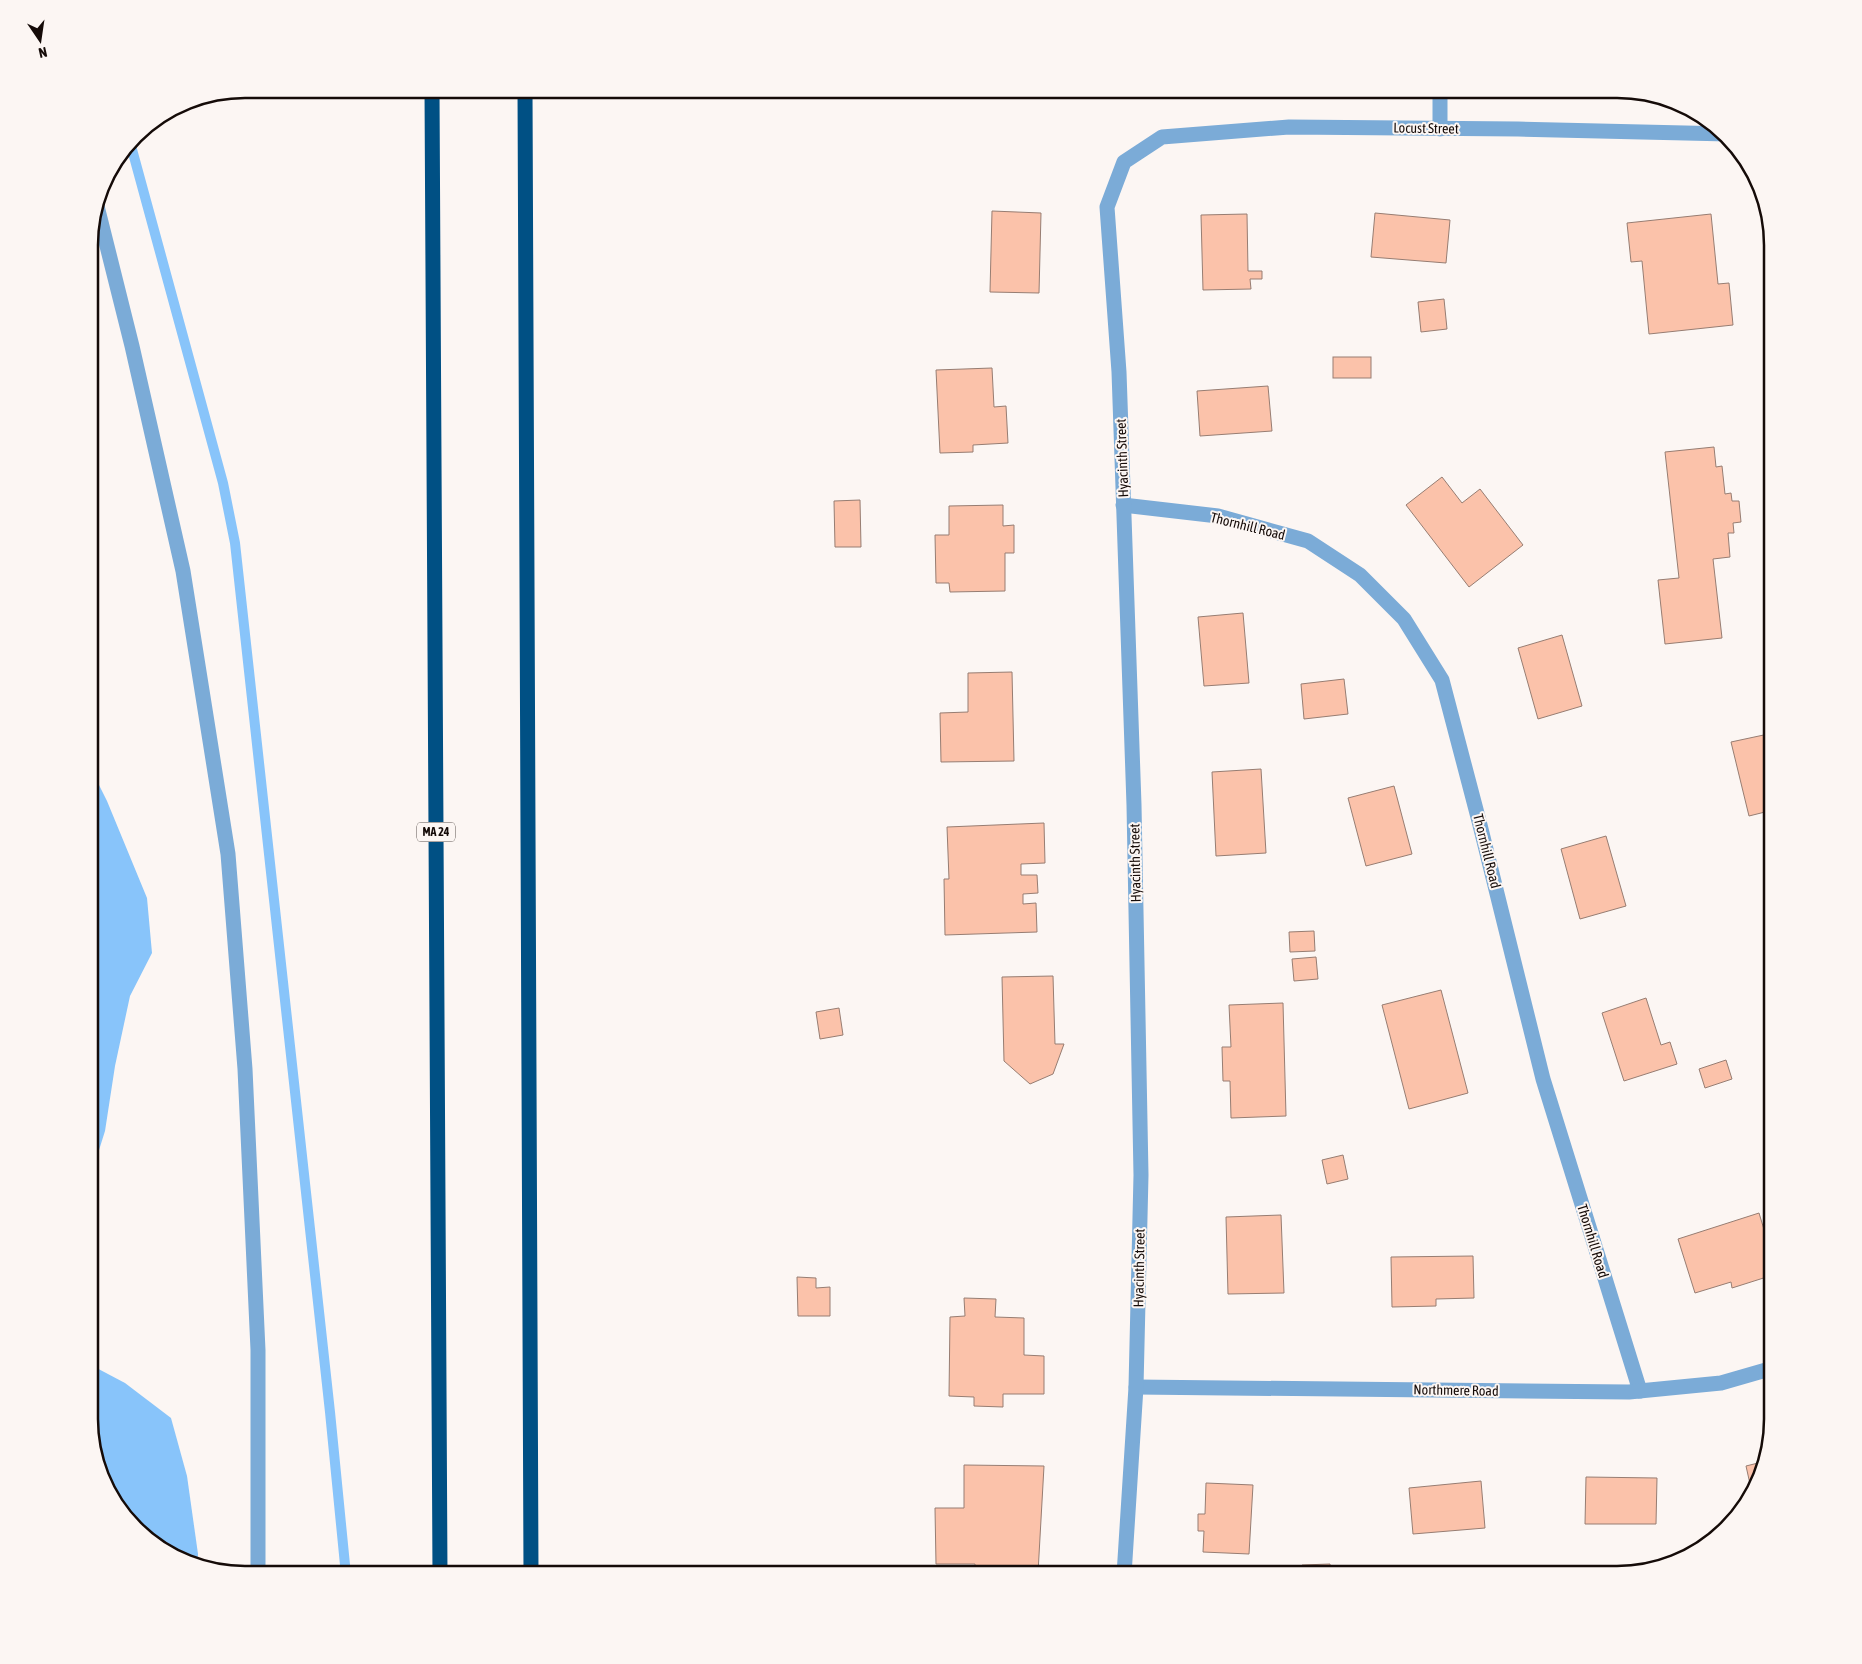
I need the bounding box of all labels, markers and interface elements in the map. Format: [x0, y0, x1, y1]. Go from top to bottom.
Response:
north arrow [15, 15, 65, 65]
text: N [37, 44, 49, 61]
street label: Locust Street [1393, 119, 1459, 137]
street label: Hyacinth Street [1113, 418, 1131, 498]
street label: Thornhill Road [1209, 509, 1287, 543]
street label: Thornhill Road [1470, 812, 1504, 890]
road number: MA 24 [417, 822, 455, 842]
street label: Hyacinth Street [1126, 823, 1144, 903]
street label: Thornhill Road [1574, 1202, 1612, 1280]
street label: Hyacinth Street [1130, 1228, 1148, 1308]
street label: Northmere Road [1413, 1381, 1499, 1399]

